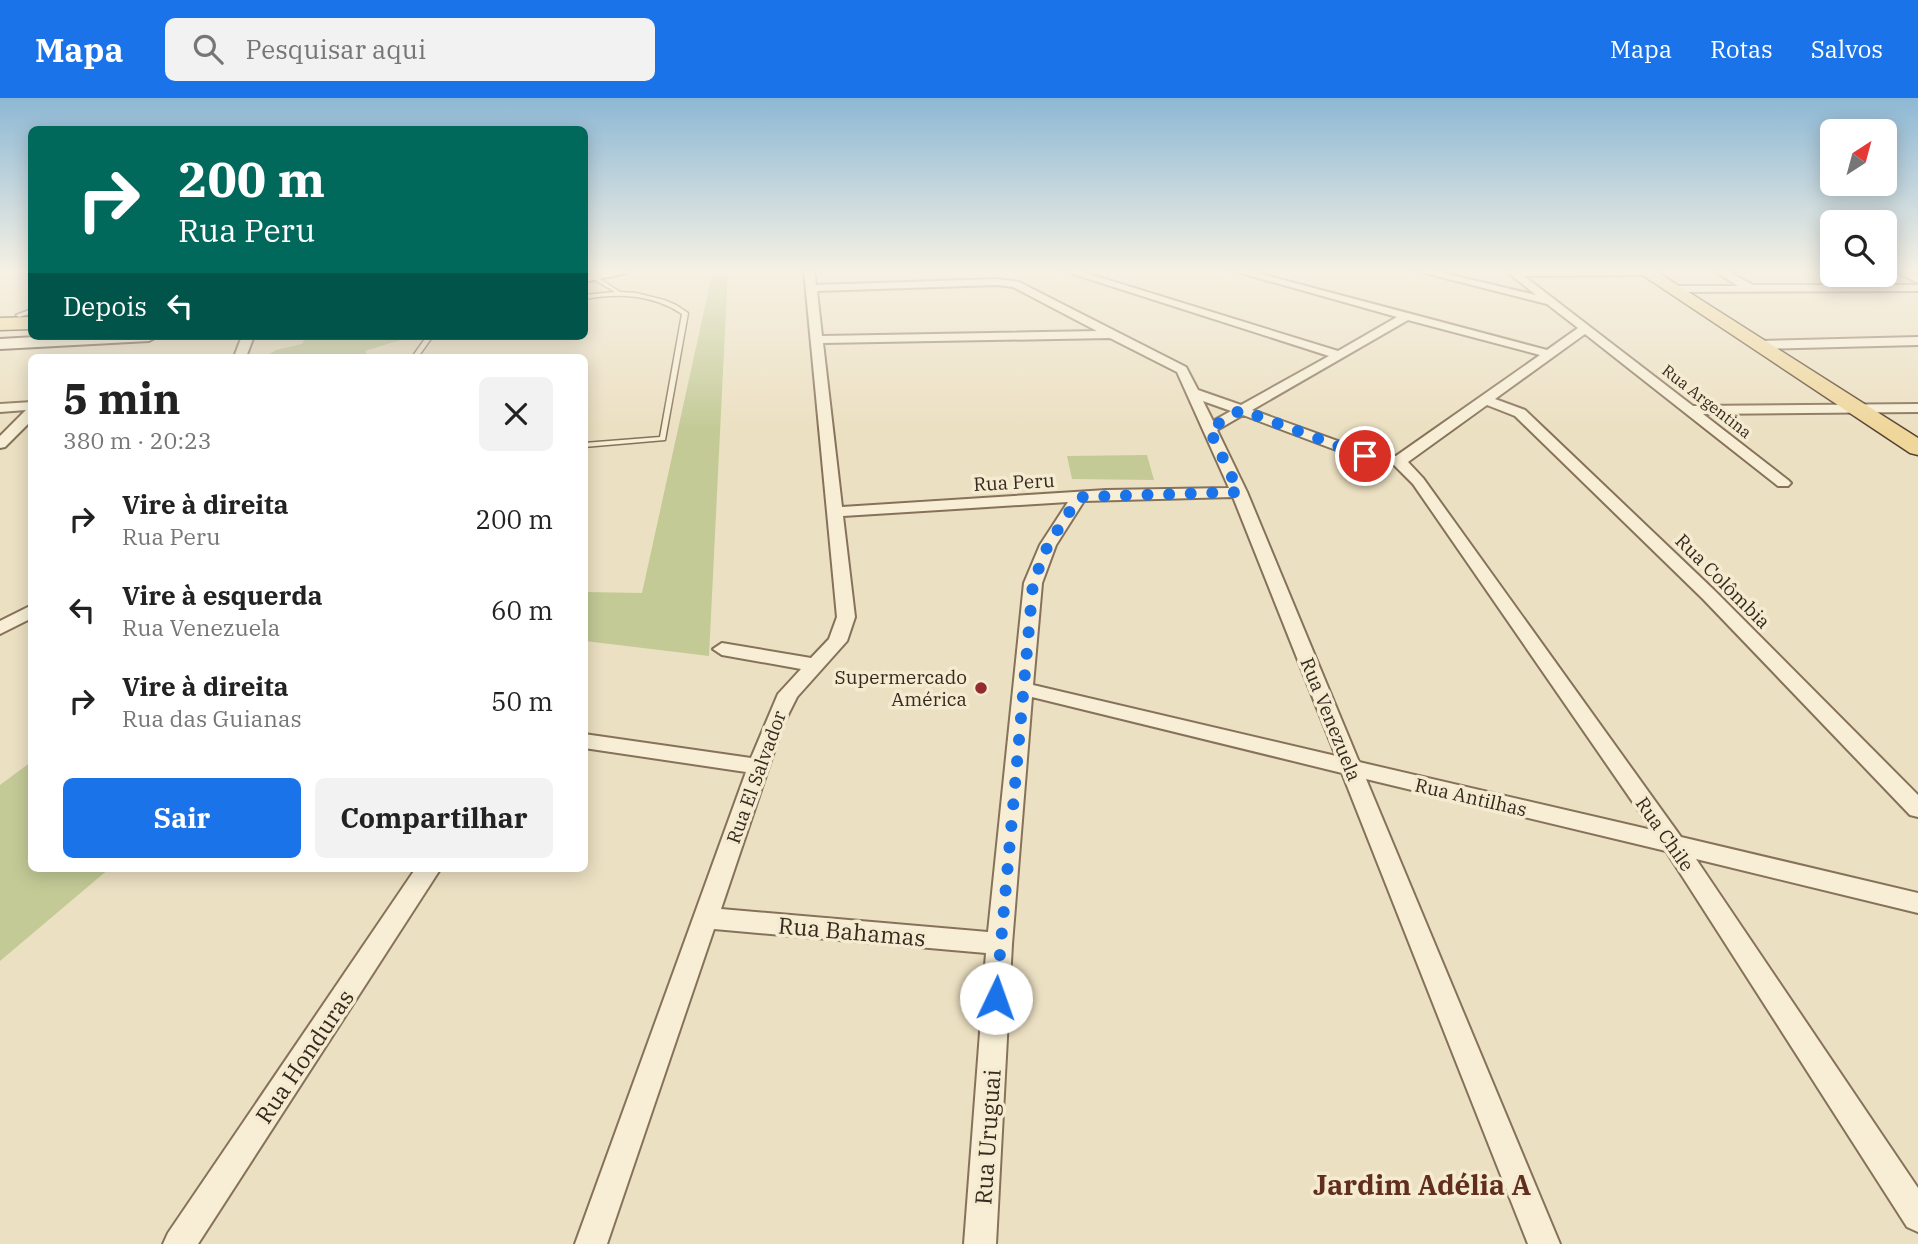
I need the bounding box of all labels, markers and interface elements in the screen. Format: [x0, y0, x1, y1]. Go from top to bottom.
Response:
search box [165, 18, 655, 81]
text: Mapa [35, 28, 123, 71]
icon: search [189, 30, 227, 68]
text: Pesquisar aqui [245, 32, 426, 66]
text: Mapa [1610, 33, 1672, 65]
text: Rotas [1710, 33, 1773, 65]
text: Salvos [1811, 33, 1883, 65]
north arrow [1820, 119, 1897, 196]
map controls [1820, 119, 1897, 287]
text: 200 m [178, 147, 325, 210]
icon: right [63, 154, 154, 245]
text: Rua Peru [178, 209, 315, 251]
button: search [1820, 210, 1897, 287]
icon: left [161, 287, 199, 325]
text: Depois [63, 289, 147, 323]
street label: Rua Argentina [1658, 360, 1756, 442]
text: 5 min [63, 371, 181, 426]
button: close [479, 377, 553, 451]
text: 380 m · 20:23 [63, 425, 212, 455]
pin [1335, 426, 1395, 486]
icon: arrive [1346, 437, 1384, 475]
street label: Rua Peru [973, 468, 1056, 496]
text: Vire à direita [122, 487, 289, 521]
icon: right [63, 500, 101, 538]
text: 200 m [475, 502, 553, 536]
text: Rua Peru [122, 521, 221, 551]
street label: Rua Colômbia [1671, 529, 1775, 633]
text: Vire à esquerda [122, 578, 323, 612]
icon: left [63, 591, 101, 629]
text: 60 m [491, 593, 553, 627]
text: Rua Venezuela [122, 612, 280, 642]
street label: Rua Venezuela [1295, 654, 1367, 784]
place label: Supermercado América [835, 665, 967, 711]
text: Vire à direita [122, 669, 289, 703]
marker: Supermercado América [973, 680, 989, 696]
icon: right [63, 682, 101, 720]
text: 50 m [491, 684, 553, 718]
text: Rua das Guianas [122, 703, 302, 733]
street label: Rua El Salvador [721, 707, 791, 847]
street label: Rua Antilhas [1413, 772, 1529, 822]
button: Sair [63, 778, 301, 858]
button: Compartilhar [315, 778, 553, 858]
street label: Rua Chile [1631, 792, 1699, 876]
street label: Rua Bahamas [777, 910, 927, 952]
position arrow [959, 961, 1033, 1035]
street label: Rua Honduras [248, 983, 360, 1129]
street label: Rua Uruguai [967, 1068, 1007, 1206]
district label: Jardim Adélia A [1313, 1166, 1531, 1203]

